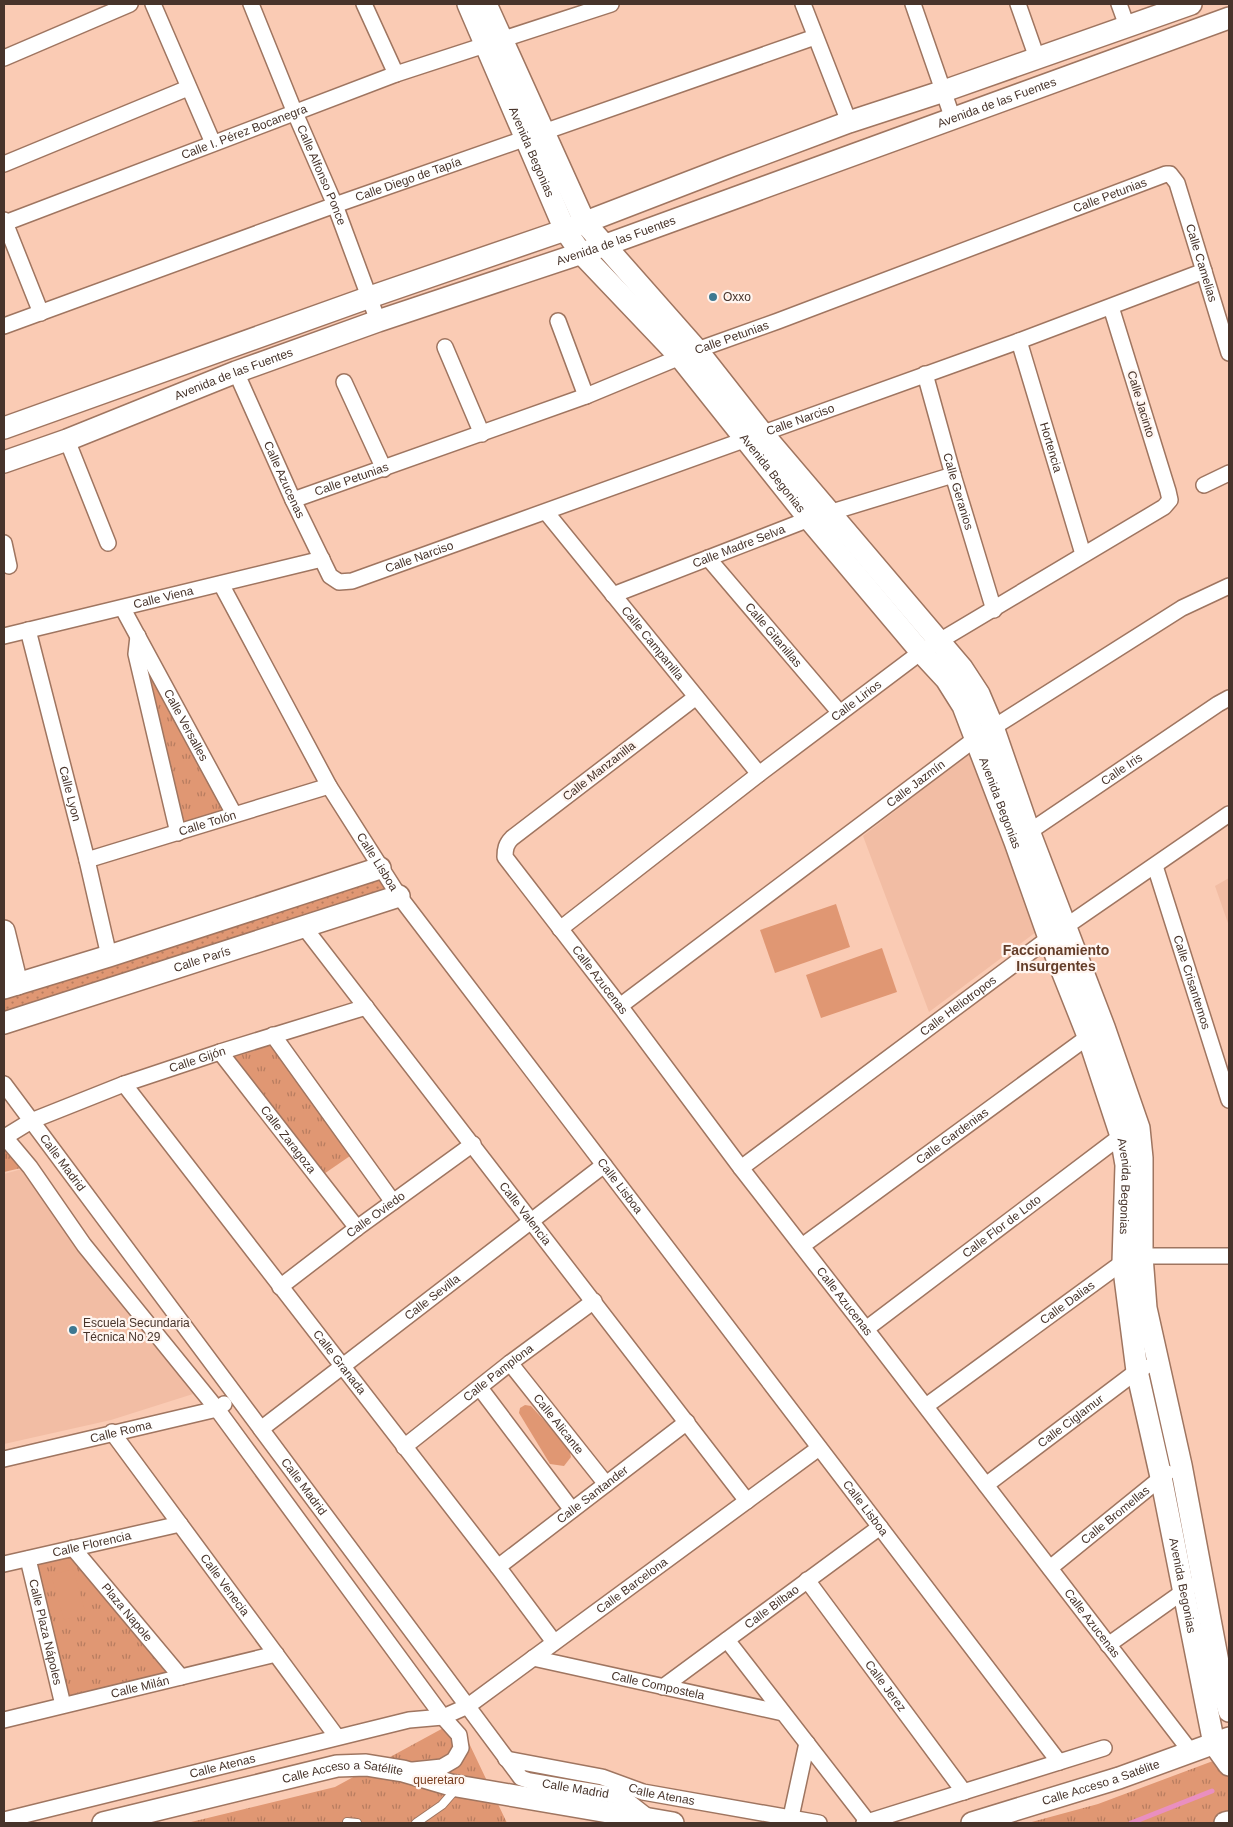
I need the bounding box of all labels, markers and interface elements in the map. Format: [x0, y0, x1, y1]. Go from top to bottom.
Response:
street label: Avenida de las Fuentes [935, 75, 1058, 131]
street label: Calle I. Pérez Bocanegra [179, 101, 309, 162]
street label: Avenida Begonias [506, 105, 557, 199]
street label: Calle Alfonso Ponce [294, 123, 349, 227]
street label: Calle Diego de Tapía [353, 154, 463, 204]
street label: Calle Petunias [1071, 175, 1149, 216]
street label: Avenida de las Fuentes [555, 213, 678, 268]
street label: Calle Camelias [1183, 222, 1220, 304]
place label: Oxxo [723, 290, 751, 304]
marker: Oxxo [707, 291, 719, 303]
street label: Calle Petunias [693, 318, 771, 357]
street label: Avenida de las Fuentes [173, 345, 295, 403]
street label: Calle Jacinto [1124, 369, 1158, 439]
street label: Calle Narciso [764, 401, 837, 438]
street label: Hortencia [1037, 421, 1065, 474]
street label: Avenida Begonias [737, 431, 808, 515]
street label: Calle Azucenas [261, 439, 308, 520]
street label: Calle Geranios [940, 451, 976, 532]
street label: Calle Petunias [313, 460, 390, 499]
street label: Calle Madre Selva [691, 522, 787, 570]
street label: Calle Narciso [383, 538, 456, 575]
street label: Calle Viena [132, 583, 195, 611]
street label: Calle Gitanillas [742, 600, 805, 670]
street label: Calle Campanilla [619, 603, 687, 683]
street label: Calle Lirios [828, 677, 884, 724]
street label: Calle Versalles [161, 687, 211, 763]
street label: Calle Manzanilla [560, 738, 638, 804]
street label: Calle Iris [1098, 750, 1145, 788]
street label: Avenida Begonias [976, 755, 1024, 850]
street label: Calle Jazmín [884, 757, 948, 810]
street label: Calle Lyon [56, 765, 84, 823]
street label: Calle Tolón [177, 808, 238, 839]
street label: Calle Lisboa [354, 830, 401, 894]
street label: Calle Crisantemos [1170, 933, 1213, 1031]
district label: Faccionamiento Insurgentes [1003, 942, 1109, 974]
street label: Calle Azucenas [569, 943, 631, 1017]
street label: Calle París [172, 944, 232, 975]
street label: Calle Heliotropos [917, 973, 999, 1039]
street label: Calle Gijón [167, 1044, 227, 1075]
street label: Calle Zaragoza [258, 1103, 319, 1176]
street label: Calle Gardenias [913, 1105, 991, 1167]
street label: Calle Madrid [37, 1131, 88, 1194]
street label: Avenida Begonias [1114, 1137, 1133, 1235]
street label: Calle Lisboa [594, 1155, 646, 1217]
street label: Calle Valencia [496, 1179, 554, 1248]
street label: Calle Oviedo [344, 1188, 408, 1240]
street label: Calle Flor de Loto [959, 1192, 1044, 1261]
street label: Calle Azucenas [814, 1264, 875, 1338]
street label: Calle Sevilla [402, 1271, 463, 1323]
street label: Calle Dalias [1037, 1278, 1097, 1327]
place label: Escuela Secundaria Técnica No 29 [83, 1316, 190, 1344]
marker: Escuela Secundaria Técnica No 29 [67, 1324, 79, 1336]
street label: Calle Granada [310, 1327, 369, 1397]
street label: Calle Pamplona [460, 1341, 536, 1404]
street label: Calle Alicante [530, 1391, 587, 1457]
street label: Calle Ciglamur [1035, 1392, 1106, 1450]
street label: Calle Roma [89, 1418, 153, 1446]
street label: Calle Madrid [278, 1455, 330, 1518]
street label: Calle Santander [554, 1463, 631, 1526]
street label: Calle Lisboa [840, 1478, 891, 1539]
street label: Calle Bromellas [1078, 1483, 1152, 1547]
street label: Calle Florencia [51, 1528, 133, 1560]
street label: Avenida Begonias [1166, 1537, 1199, 1634]
street label: Calle Venecia [197, 1551, 252, 1619]
street label: Calle Barcelona [594, 1555, 670, 1616]
street label: Calle Plaza Nápoles [26, 1578, 65, 1686]
street label: Plaza Napole [99, 1581, 155, 1645]
street label: Calle Bilbao [742, 1582, 802, 1632]
street label: Calle Azucenas [1061, 1586, 1123, 1660]
street label: Calle Jerez [862, 1658, 909, 1714]
street label: Calle Compostela [610, 1668, 706, 1703]
street label: Calle Milán [110, 1673, 171, 1701]
street label: Calle Atenas [188, 1751, 257, 1781]
street label: Calle Acceso a Satélite [1040, 1757, 1162, 1808]
street label: Calle Acceso a Satélite [281, 1758, 405, 1786]
park label: queretaro [413, 1773, 465, 1787]
street label: Calle Madrid [541, 1776, 610, 1801]
street label: Calle Atenas [626, 1780, 696, 1808]

